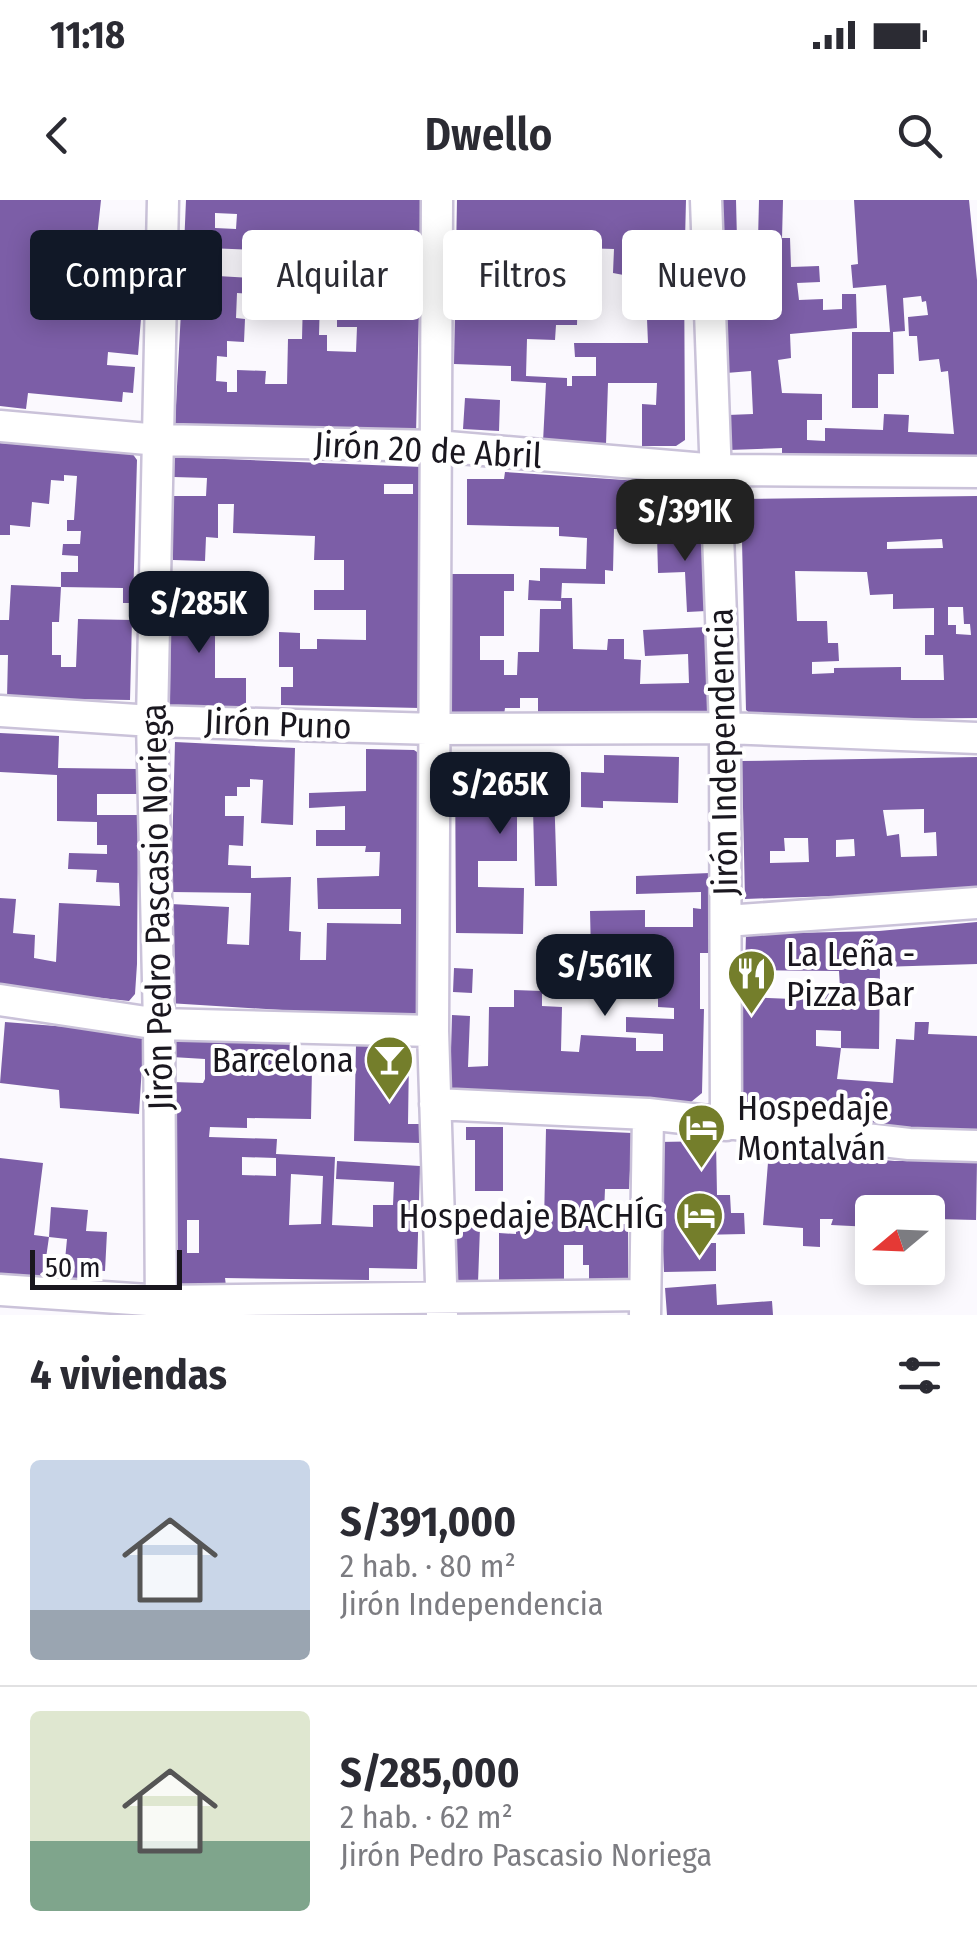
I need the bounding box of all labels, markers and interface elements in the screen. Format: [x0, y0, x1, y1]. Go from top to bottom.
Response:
text: 11:18 [50, 12, 125, 58]
icon: back [30, 108, 85, 163]
text: Dwello [424, 108, 553, 162]
icon: search [892, 108, 947, 163]
chip: Comprar [30, 230, 222, 320]
chip: Alquilar [242, 230, 423, 320]
chip: Filtros [443, 230, 602, 320]
chip: Nuevo [622, 230, 782, 320]
street label: Jirón 20 de Abril [313, 423, 543, 477]
pin: S/391K [604, 479, 766, 564]
text: S/391K [638, 492, 732, 530]
pin: S/285K [118, 571, 280, 656]
text: S/285K [151, 584, 247, 622]
street label: Jirón Independencia [699, 608, 747, 896]
street label: Jirón Puno [204, 700, 352, 748]
street label: Jirón Pedro Pascasio Noriega [132, 703, 182, 1111]
pin: S/265K [419, 752, 581, 837]
text: S/265K [452, 765, 548, 803]
place label: La Leña - Pizza Bar [786, 933, 915, 1015]
pin: S/561K [524, 934, 686, 1019]
text: S/561K [558, 947, 652, 985]
restaurant icon: La Leña - Pizza Bar [725, 948, 777, 1016]
bar icon: Barcelona [363, 1034, 415, 1102]
place label: Barcelona [212, 1039, 354, 1081]
place label: Hospedaje Montalván [737, 1087, 889, 1169]
hotel icon: Hospedaje Montalván [676, 1102, 728, 1170]
hotel icon: Hospedaje BACHÍG [673, 1190, 725, 1258]
place label: Hospedaje BACHÍG [398, 1195, 664, 1237]
north arrow [855, 1195, 945, 1285]
map controls [855, 1195, 945, 1285]
scale bar [30, 1245, 182, 1290]
text: 50 m [45, 1251, 101, 1284]
icon: filters [892, 1348, 947, 1403]
text: 4 viviendas [30, 1350, 227, 1400]
text: S/391,000 [340, 1497, 516, 1547]
icon: home [110, 1500, 230, 1620]
text: 2 hab. · 80 m² [340, 1547, 516, 1585]
text: Jirón Independencia [340, 1585, 603, 1623]
text: S/285,000 [340, 1748, 520, 1798]
icon: home [110, 1751, 230, 1871]
text: 2 hab. · 62 m² [340, 1798, 513, 1836]
text: Jirón Pedro Pascasio Noriega [340, 1836, 712, 1874]

